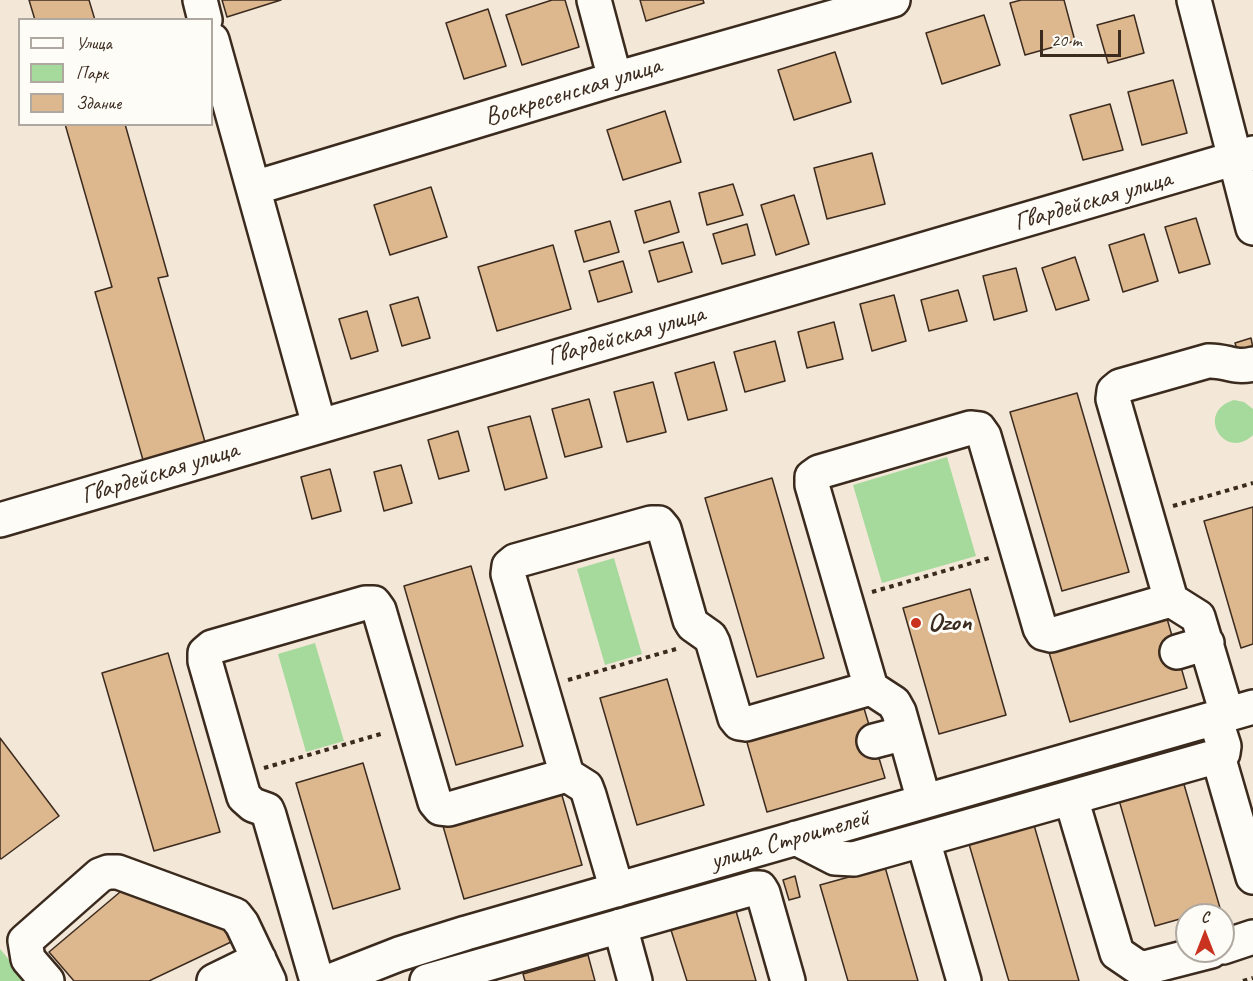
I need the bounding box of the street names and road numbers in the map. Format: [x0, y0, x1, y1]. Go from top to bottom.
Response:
street label: Воскресенская улица [481, 50, 665, 134]
street label: Гвардейская улица [1011, 164, 1175, 238]
street label: Гвардейская улица [544, 299, 708, 373]
street label: Гвардейская улица [78, 434, 242, 512]
street label: улица Строителей [707, 802, 873, 878]

